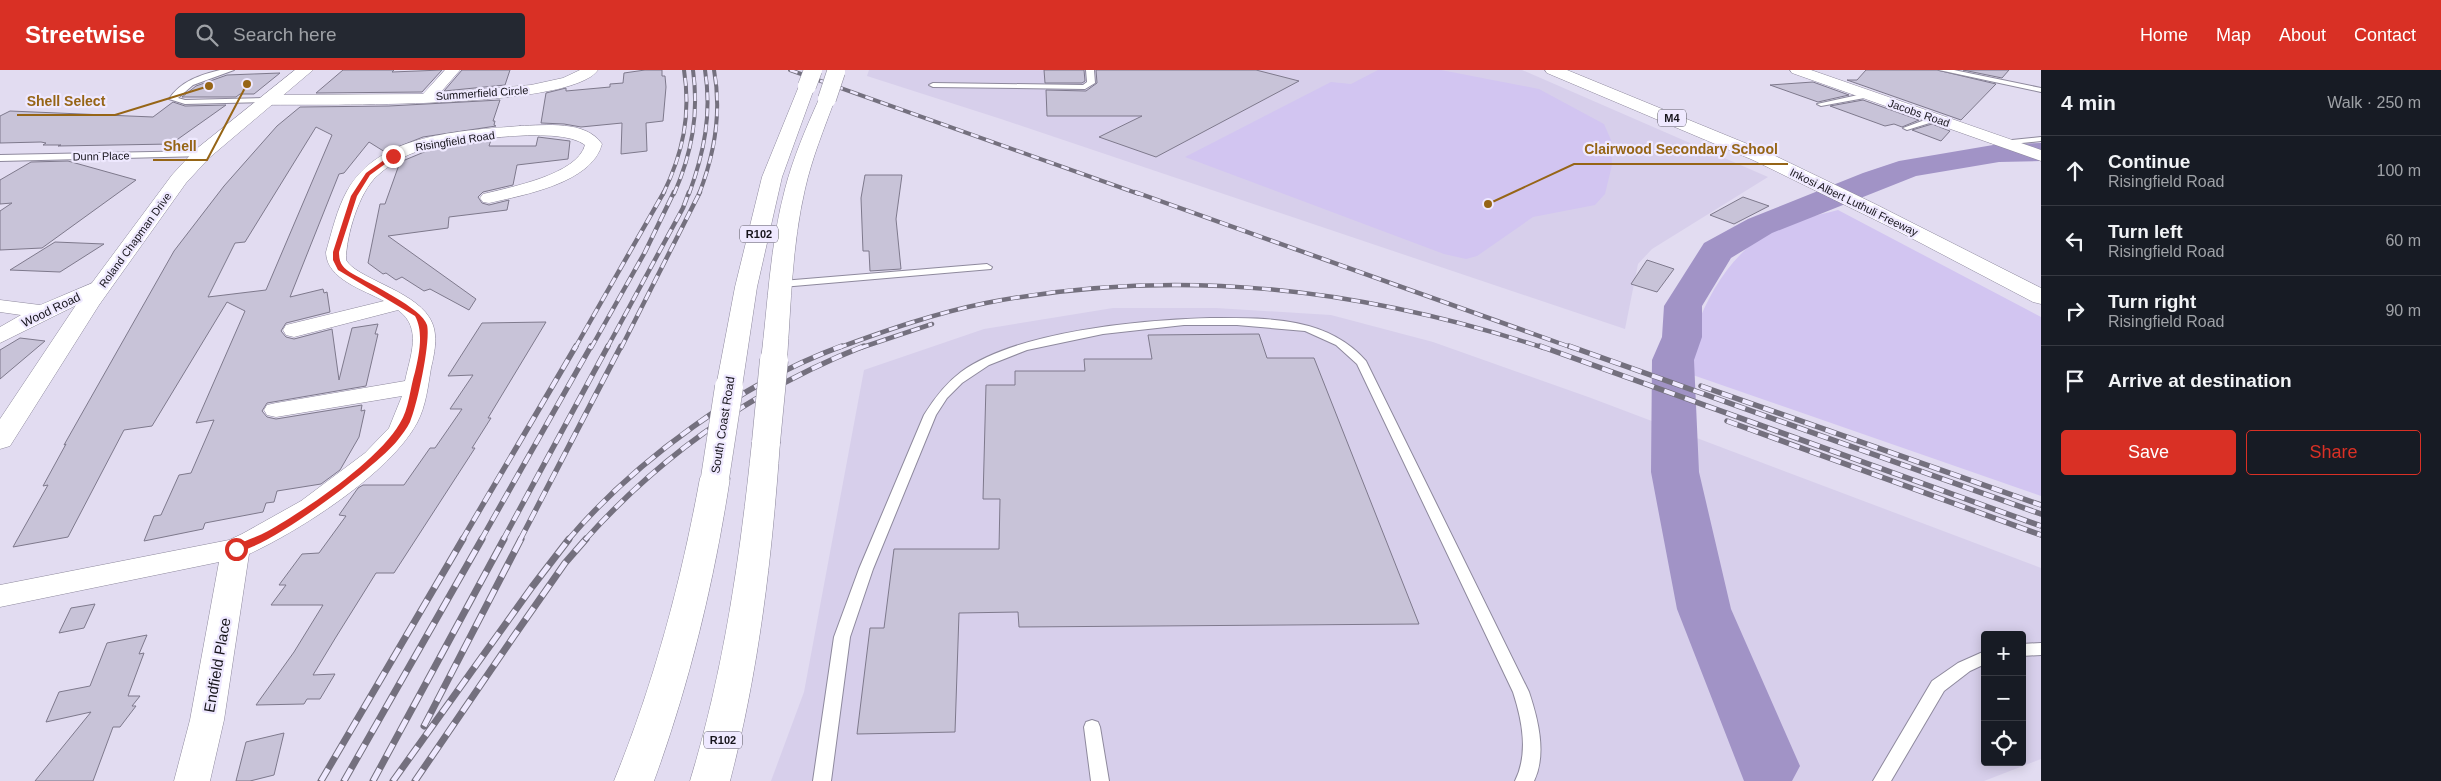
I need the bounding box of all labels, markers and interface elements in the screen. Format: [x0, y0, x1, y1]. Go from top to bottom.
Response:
search box [175, 13, 525, 58]
text: Streetwise [25, 21, 145, 48]
icon: search [193, 21, 221, 49]
text: Search here [233, 24, 337, 45]
text: Home [2140, 25, 2188, 45]
text: Map [2216, 25, 2251, 45]
text: About [2279, 25, 2326, 45]
text: Contact [2354, 25, 2416, 45]
street label: Summerfield Circle [435, 84, 529, 102]
callout: Shell Select [17, 86, 115, 115]
text: 4 min [2061, 91, 2116, 114]
text: Shell Select [27, 93, 106, 109]
text: Walk · 250 m [2327, 94, 2421, 111]
street label: Jacobs Road [1887, 97, 1951, 129]
road number: M4 [1658, 110, 1686, 126]
street label: Risingfield Road [414, 129, 496, 153]
callout: Shell [153, 131, 207, 160]
callout: Clairwood Secondary School [1574, 135, 1788, 164]
text: Shell [163, 138, 197, 154]
text: Clairwood Secondary School [1584, 141, 1778, 157]
route end [382, 145, 405, 168]
street label: Dunn Place [72, 150, 130, 162]
text: Continue [2108, 151, 2190, 172]
icon: ahead [2061, 157, 2089, 185]
text: 100 m [2377, 162, 2421, 179]
street label: Inkosi Albert Luthuli Freeway [1788, 166, 1920, 238]
text: Risingfield Road [2108, 173, 2225, 190]
street label: Roland Chapman Drive [97, 190, 173, 290]
text: Turn left [2108, 221, 2183, 242]
road number: R102 [740, 226, 778, 242]
icon: left [2061, 227, 2089, 255]
text: 60 m [2385, 232, 2421, 249]
text: Risingfield Road [2108, 243, 2225, 260]
street label: Wood Road [20, 290, 82, 330]
text: Turn right [2108, 291, 2196, 312]
icon: right [2061, 297, 2089, 325]
text: 90 m [2385, 302, 2421, 319]
text: Risingfield Road [2108, 313, 2225, 330]
icon: arrive [2061, 367, 2089, 395]
text: Arrive at destination [2108, 370, 2292, 391]
street label: South Coast Road [708, 375, 738, 475]
button: Save [2061, 430, 2236, 475]
button: Share [2246, 430, 2421, 475]
route start [225, 538, 248, 561]
street label: Endfield Place [200, 616, 234, 714]
map controls [1981, 631, 2026, 766]
button: + [1981, 631, 2026, 676]
button: − [1981, 676, 2026, 721]
button: locate [1981, 721, 2026, 766]
road number: R102 [704, 732, 742, 748]

